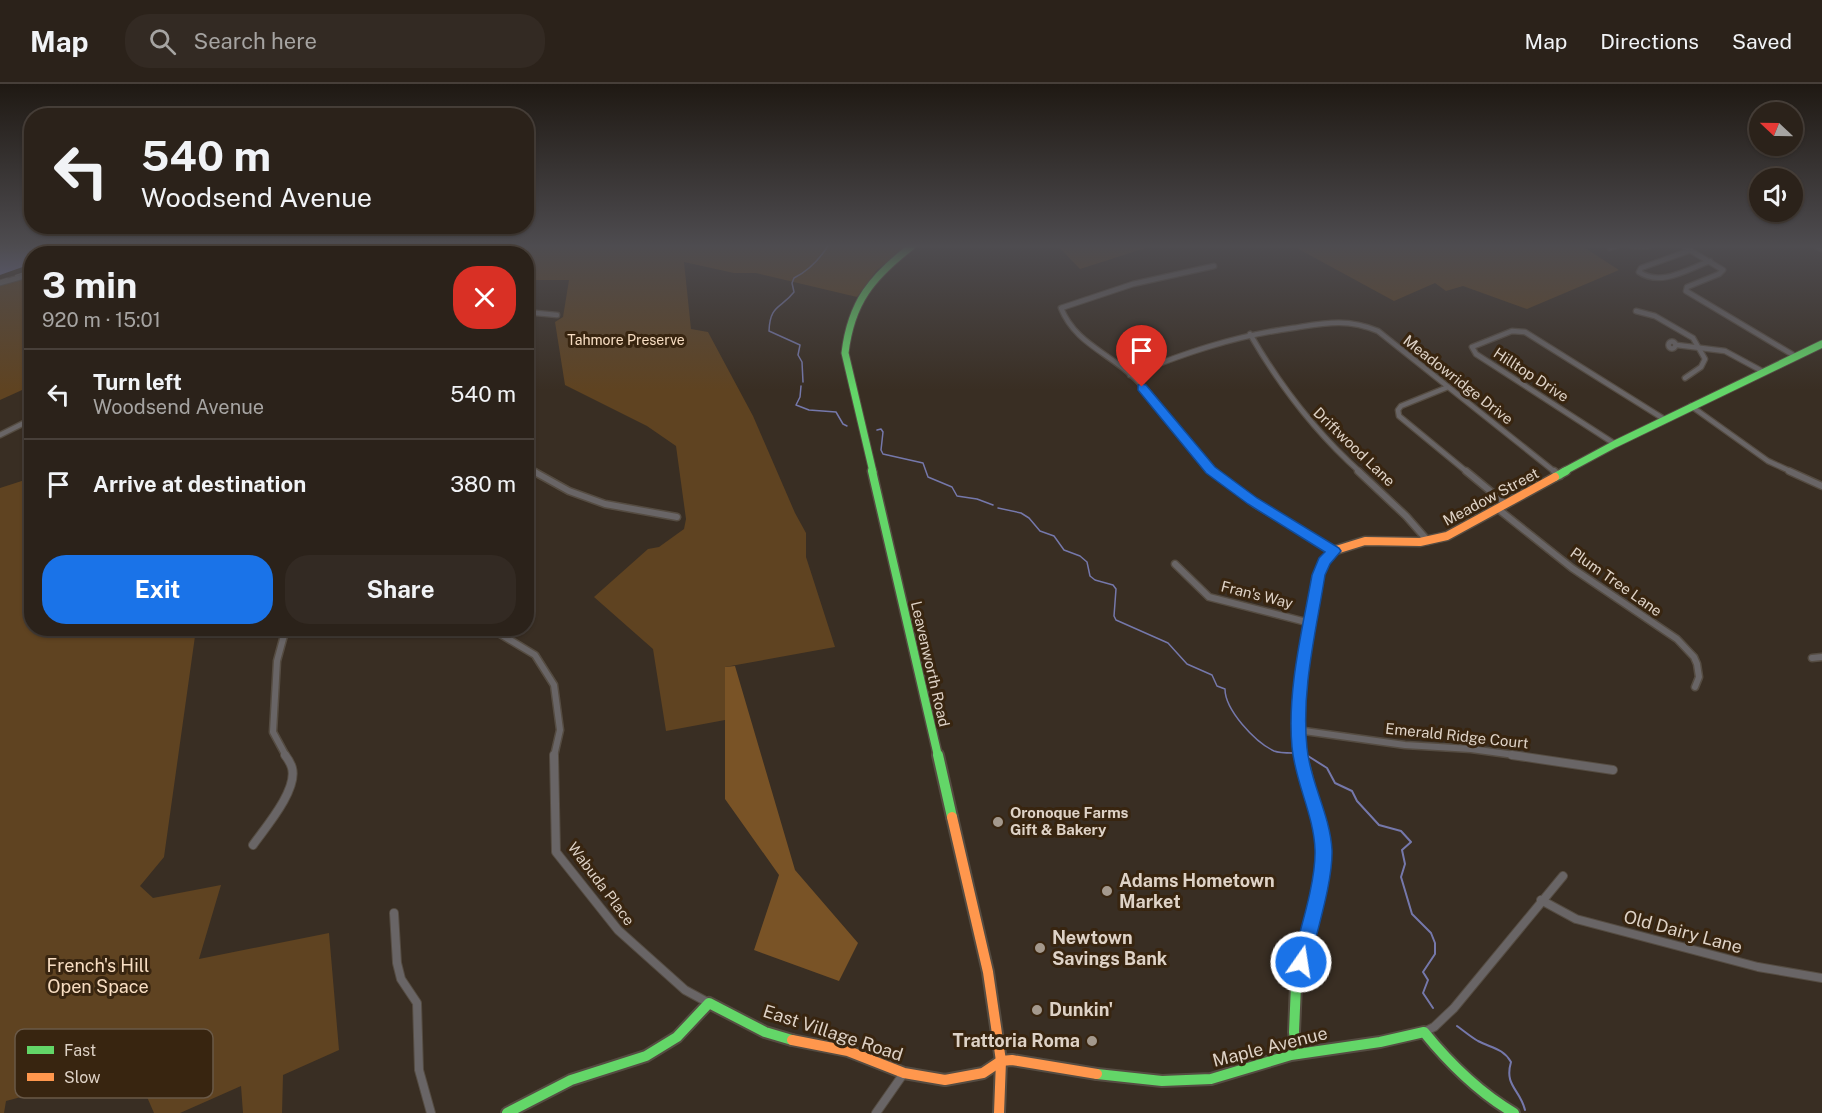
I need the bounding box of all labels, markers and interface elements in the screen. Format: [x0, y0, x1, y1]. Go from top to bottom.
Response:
search box [125, 14, 545, 68]
text: Map [30, 25, 89, 58]
icon: search [146, 25, 179, 58]
text: Search here [194, 28, 317, 54]
text: Map [1525, 29, 1567, 54]
text: Directions [1600, 29, 1699, 54]
text: Saved [1732, 29, 1792, 54]
north arrow [1749, 102, 1803, 156]
map controls [1749, 102, 1803, 222]
text: 540 m [141, 131, 271, 180]
icon: left [42, 132, 120, 210]
button: sound [1749, 168, 1803, 222]
text: Woodsend Avenue [141, 181, 372, 213]
text: 3 min [42, 264, 137, 306]
button: close [453, 266, 516, 329]
text: 920 m · 15:01 [42, 308, 161, 332]
pin [1116, 325, 1167, 387]
park label: Tahmore Preserve [567, 332, 685, 348]
street label: Meadowridge Drive [1400, 332, 1517, 428]
icon: arrive [1125, 334, 1158, 367]
street label: Hilltop Drive [1491, 344, 1572, 405]
text: Turn left [93, 369, 182, 395]
icon: left [42, 378, 75, 411]
text: 540 m [450, 381, 516, 407]
text: Woodsend Avenue [93, 395, 264, 419]
street label: Driftwood Lane [1310, 404, 1398, 490]
street label: Meadow Street [1440, 464, 1542, 529]
icon: arrive [42, 468, 75, 501]
text: Arrive at destination [93, 471, 306, 497]
text: 380 m [450, 471, 516, 497]
street label: Plum Tree Lane [1567, 544, 1665, 619]
button: Exit [42, 555, 273, 624]
button: Share [285, 555, 516, 624]
street label: Fran's Way [1219, 577, 1295, 612]
street label: Leavenworth Road [908, 599, 953, 728]
street label: Emerald Ridge Court [1385, 720, 1530, 752]
place label: Oronoque Farms Gift & Bakery [1010, 804, 1129, 838]
marker: Oronoque Farms Gift & Bakery [991, 815, 1005, 829]
street label: Wabuda Place [565, 839, 638, 928]
place label: Adams Hometown Market [1119, 870, 1275, 912]
marker: Adams Hometown Market [1100, 884, 1114, 898]
street label: Old Dairy Lane [1621, 906, 1745, 957]
place label: Newtown Savings Bank [1052, 927, 1168, 969]
position arrow [1269, 930, 1333, 994]
marker: Newtown Savings Bank [1033, 941, 1047, 955]
park label: French's Hill Open Space [47, 955, 149, 997]
place label: Dunkin' [1049, 999, 1113, 1020]
street label: East Village Road [761, 1000, 906, 1065]
marker: Dunkin' [1030, 1003, 1044, 1017]
street label: Maple Avenue [1210, 1022, 1330, 1071]
legend [15, 1029, 213, 1098]
place label: Trattoria Roma [952, 1030, 1080, 1051]
marker: Trattoria Roma [1085, 1034, 1099, 1048]
text: Fast [64, 1041, 96, 1060]
text: Slow [64, 1068, 101, 1087]

